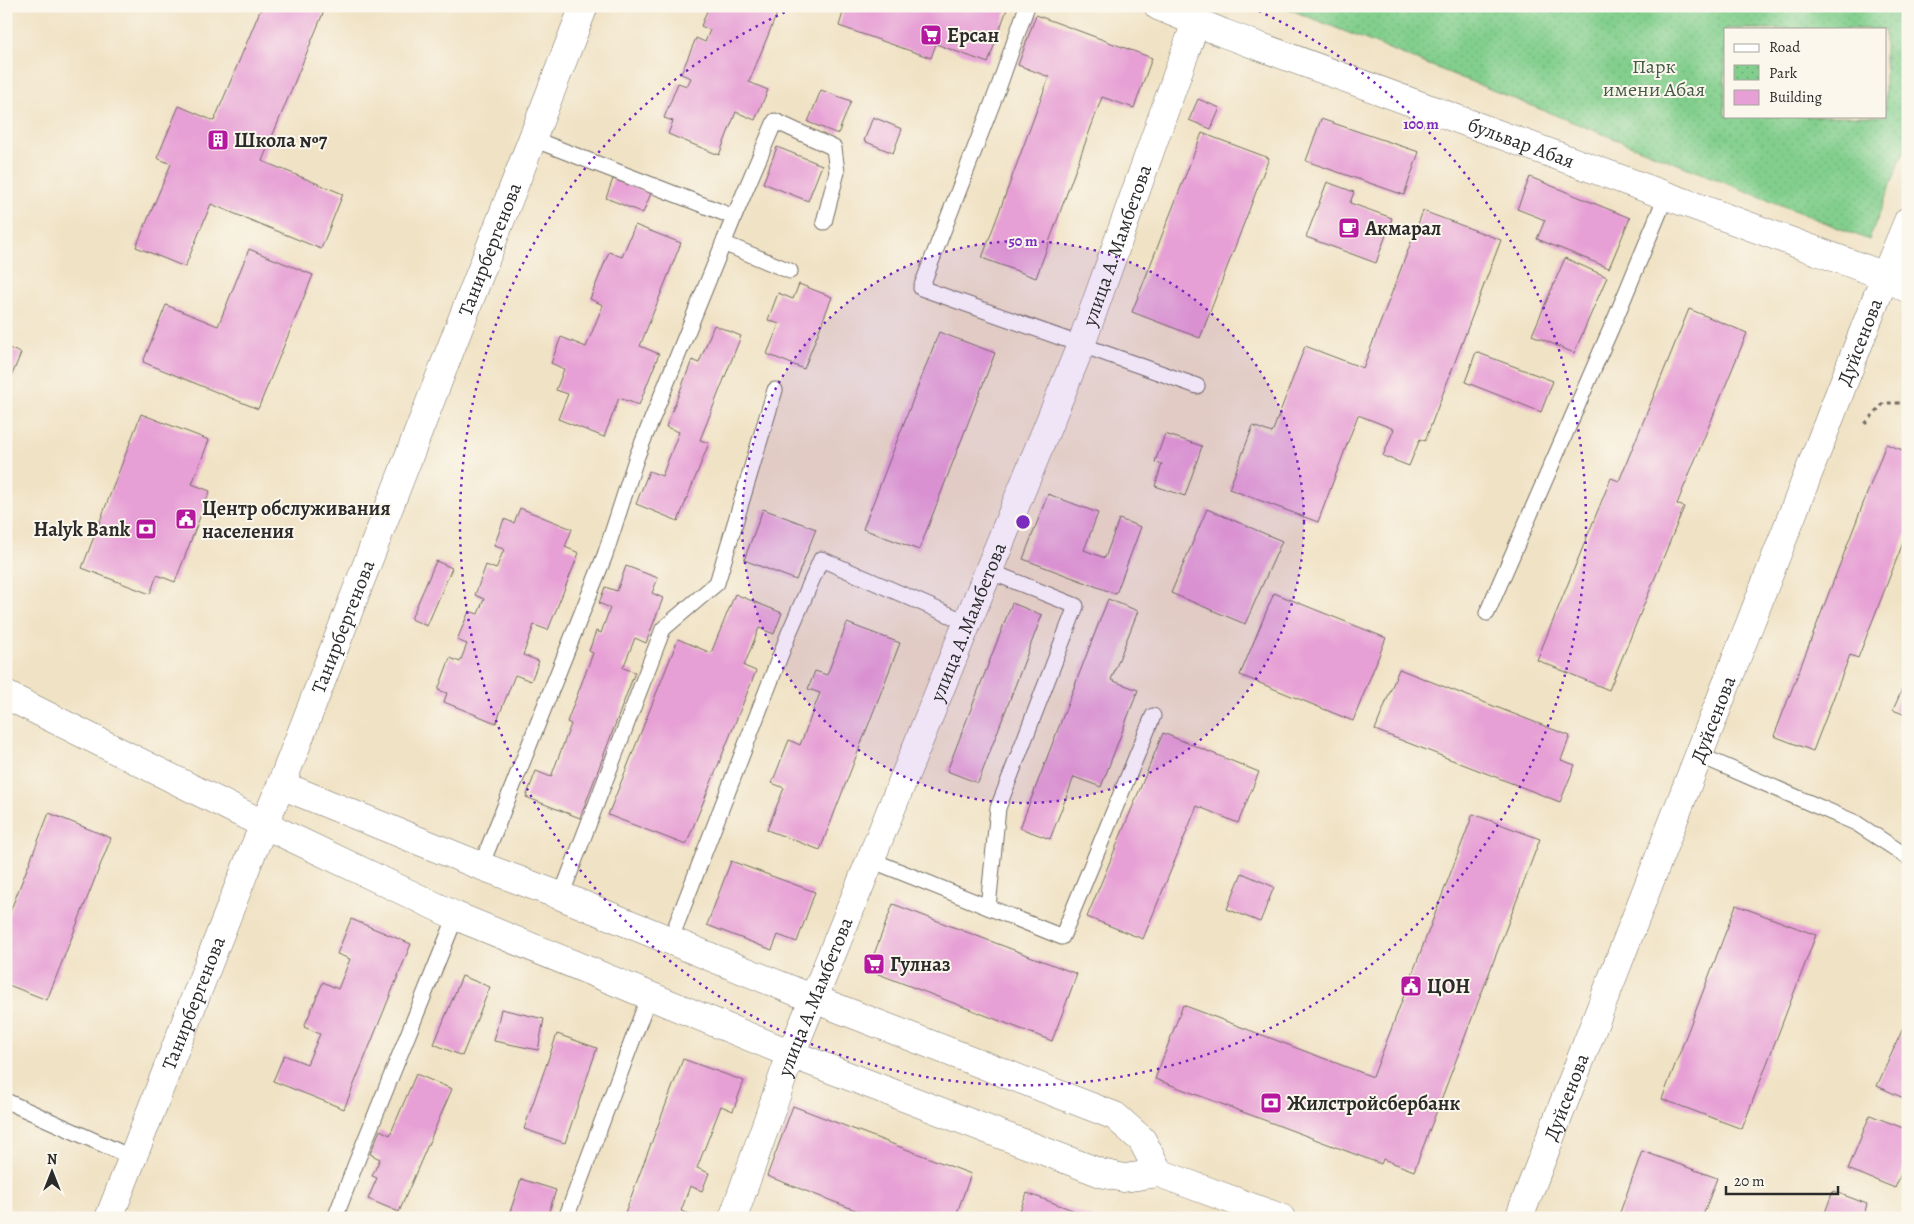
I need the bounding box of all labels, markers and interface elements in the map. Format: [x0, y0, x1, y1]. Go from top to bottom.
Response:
place label: Ерсан [947, 22, 1000, 49]
supermarket icon: Ерсан [919, 23, 943, 47]
legend [1724, 28, 1886, 118]
text: Road [1769, 37, 1801, 57]
park label: Парк имени Абая [1603, 53, 1705, 103]
text: Park [1769, 63, 1798, 83]
text: Building [1769, 87, 1822, 107]
street label: бульвар Абая [1464, 110, 1578, 174]
text: 100 m [1403, 114, 1439, 134]
place label: Школа №7 [234, 127, 328, 154]
building icon: Школа №7 [206, 128, 230, 152]
street label: улица А.Мамбетова [1075, 160, 1158, 330]
street label: Танирбергенова [451, 178, 528, 320]
place label: Акмарал [1364, 215, 1441, 242]
cafe icon: Акмарал [1337, 216, 1361, 240]
text: 50 m [1008, 231, 1038, 251]
street label: Дуйсенова [1830, 294, 1889, 389]
place label: Центр обслуживания населения [202, 495, 391, 545]
public building icon: Центр обслуживания населения [174, 507, 198, 531]
centre of rings [1014, 513, 1032, 531]
place label: Halyk Bank [34, 516, 131, 543]
bank icon: Halyk Bank [134, 517, 158, 541]
street label: улица А.Мамбетова [923, 537, 1013, 706]
street label: Танирбергенова [304, 555, 381, 697]
street label: Дуйсенова [1684, 671, 1742, 767]
street label: улица А.Мамбетова [770, 912, 859, 1081]
street label: Танирбергенова [155, 931, 232, 1074]
place label: Гулназ [890, 951, 951, 978]
supermarket icon: Гулназ [862, 952, 886, 976]
place label: ЦОН [1427, 973, 1470, 1000]
public building icon: ЦОН [1399, 974, 1423, 998]
street label: Дуйсенова [1537, 1049, 1596, 1144]
place label: Жилстройсбербанк [1287, 1090, 1460, 1117]
bank icon: Жилстройсбербанк [1259, 1091, 1283, 1115]
north arrow [28, 1146, 78, 1196]
text: N [47, 1150, 57, 1169]
scale bar [1726, 1164, 1839, 1196]
text: 20 m [1734, 1171, 1765, 1191]

